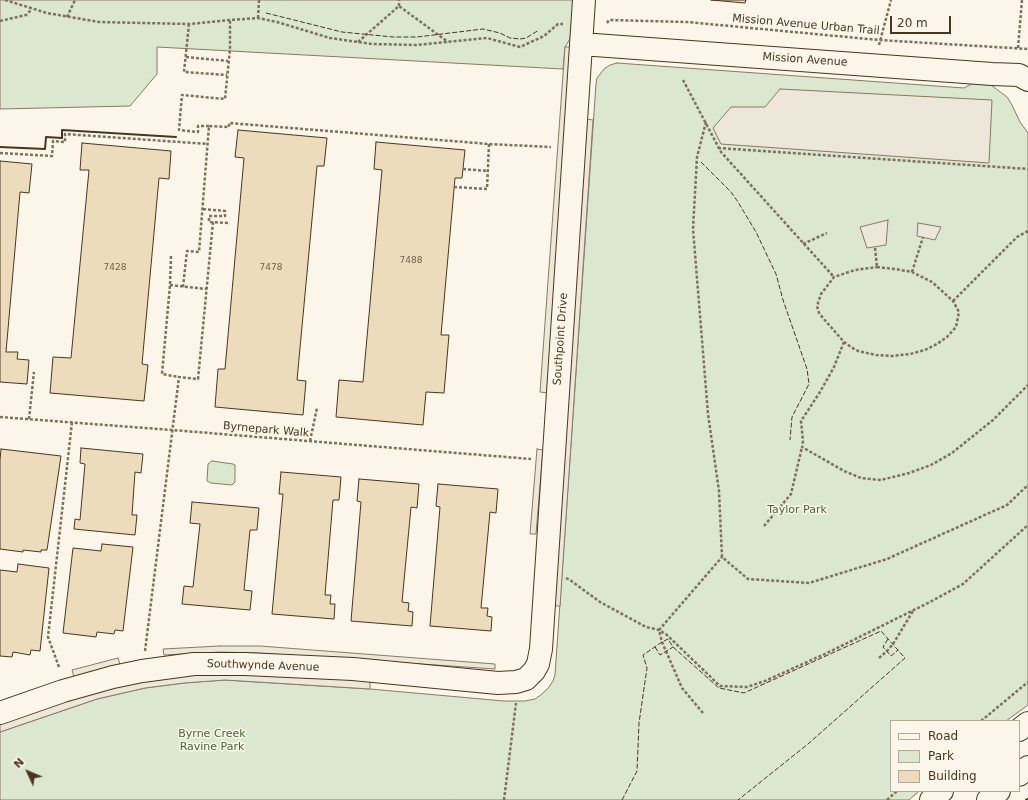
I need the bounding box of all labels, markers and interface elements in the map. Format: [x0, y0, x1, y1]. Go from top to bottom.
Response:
scale bar [892, 8, 953, 34]
street label: Mission Avenue Urban Trail [732, 12, 880, 38]
text: 20 m [897, 16, 928, 30]
street label: Mission Avenue [762, 50, 848, 70]
house number: 7488 [400, 256, 422, 266]
house number: 7428 [104, 263, 126, 273]
house number: 7478 [260, 263, 282, 273]
street label: Southpoint Drive [551, 292, 571, 386]
street label: Byrnepark Walk [222, 420, 310, 440]
park label: Taylor Park [767, 503, 827, 517]
street label: Southwynde Avenue [207, 657, 319, 675]
legend [890, 720, 1020, 792]
park label: Byrne Creek Ravine Park [178, 727, 246, 753]
text: Road [928, 729, 958, 743]
text: Park [928, 749, 954, 763]
north arrow [8, 752, 48, 792]
text: N [11, 755, 27, 771]
text: Building [928, 769, 977, 783]

